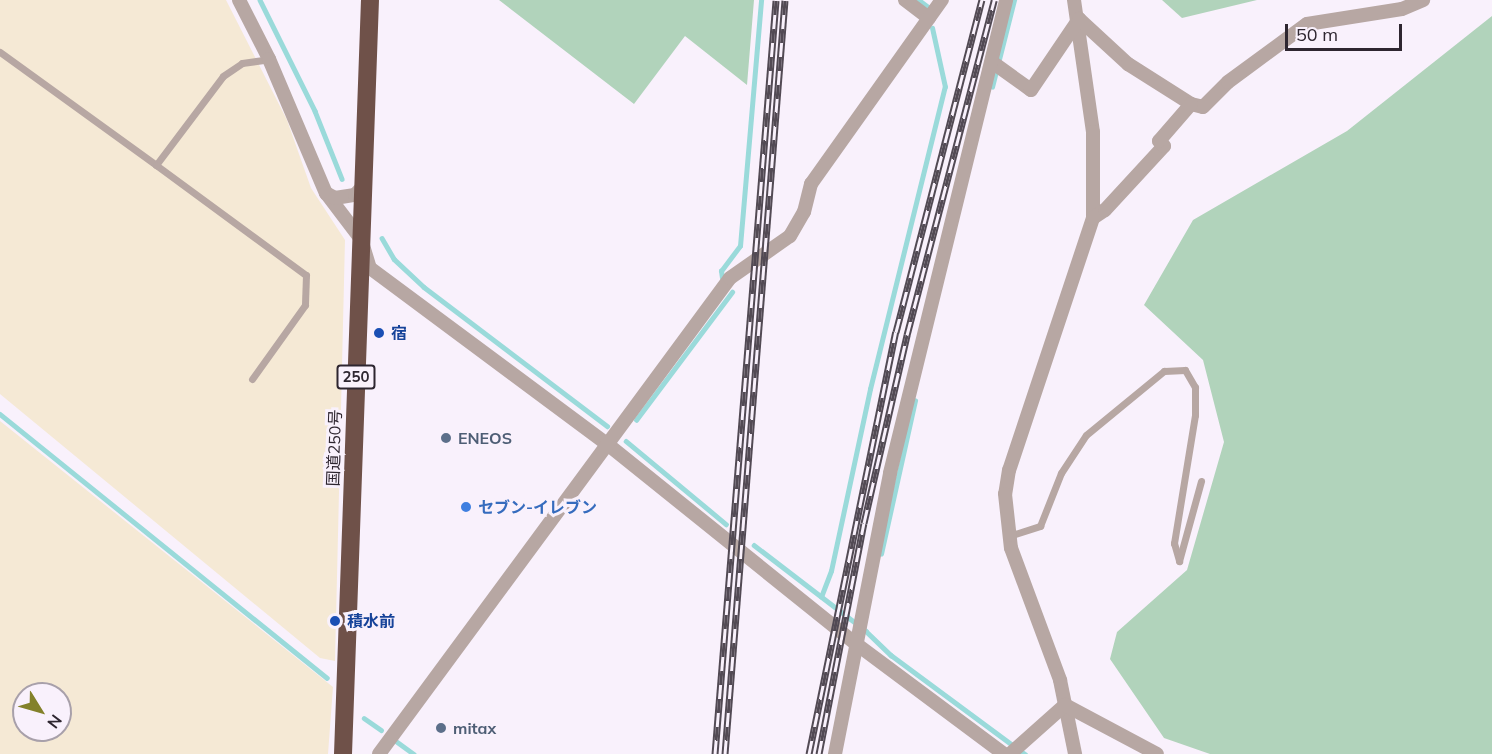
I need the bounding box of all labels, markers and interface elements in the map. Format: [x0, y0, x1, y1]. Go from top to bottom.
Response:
scale bar [1288, 12, 1405, 50]
text: 50 m [1296, 23, 1338, 46]
place label: 宿 [391, 323, 407, 343]
marker: 宿 [372, 326, 386, 340]
road number: 250 [336, 365, 376, 389]
street label: 国道250号 [323, 409, 345, 487]
place label: ENEOS [458, 428, 512, 448]
marker: ENEOS [439, 431, 453, 445]
place label: セブン-イレブン [478, 497, 597, 517]
marker: セブン-イレブン [459, 500, 473, 514]
place label: 積水前 [347, 611, 395, 631]
marker: 積水前 [328, 614, 342, 628]
north arrow [12, 682, 72, 742]
text: N [43, 711, 66, 732]
place label: mitax [453, 718, 496, 738]
marker: mitax [434, 721, 448, 735]

